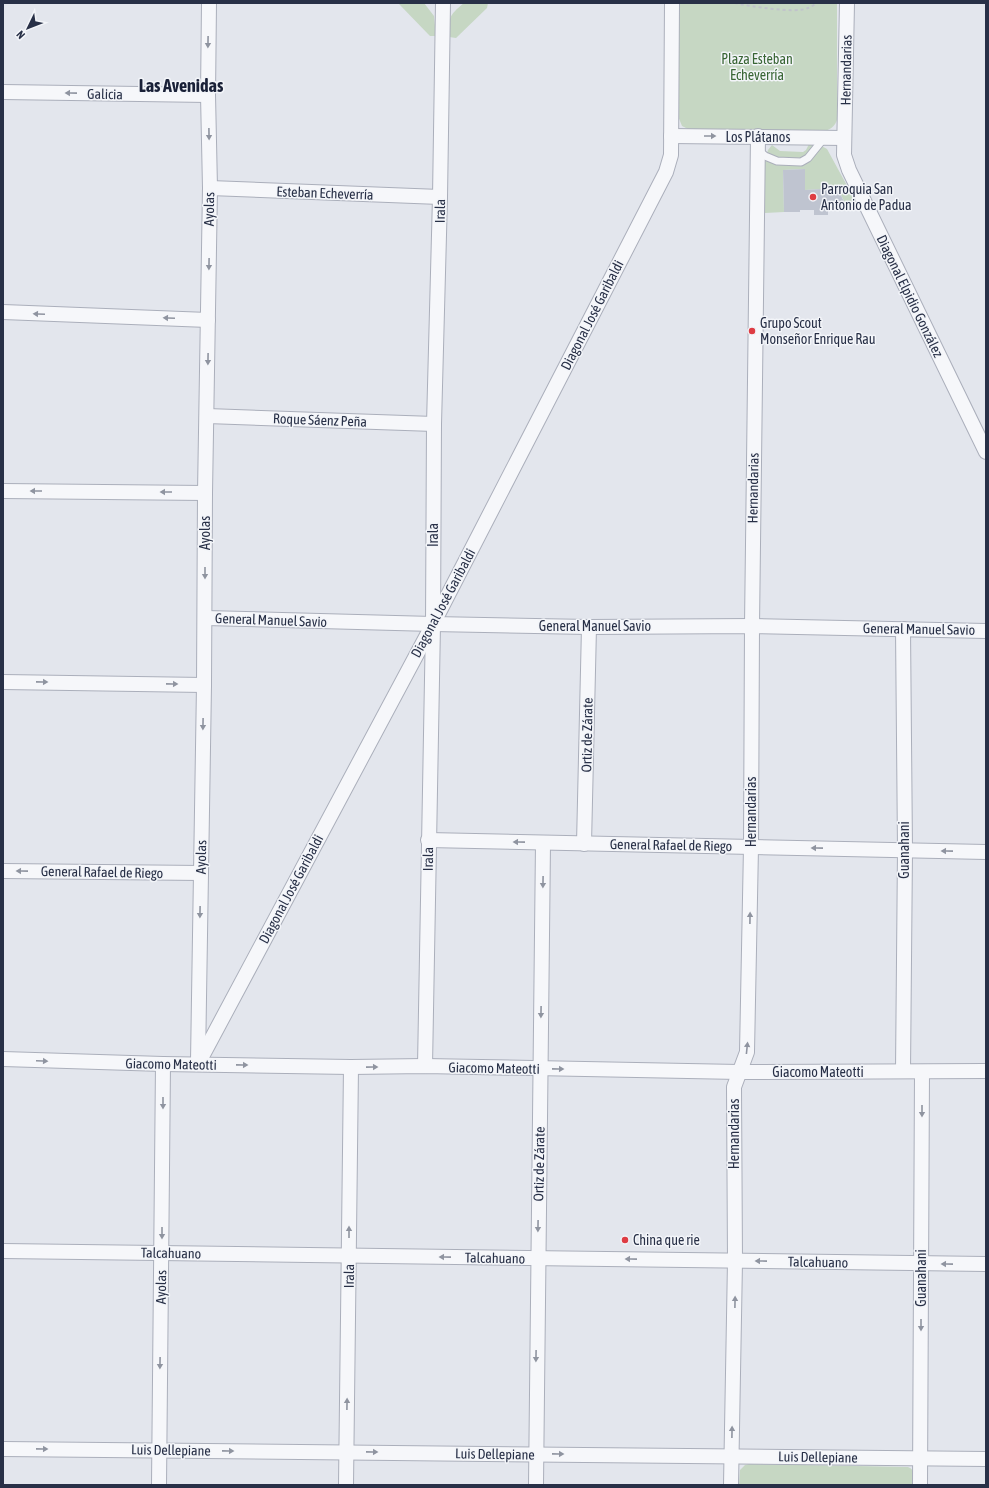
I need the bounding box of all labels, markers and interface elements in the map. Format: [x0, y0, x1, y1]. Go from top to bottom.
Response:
north arrow [8, 8, 48, 48]
text: N [14, 28, 27, 41]
street label: Hernandarias [837, 34, 855, 105]
one-way arrow [205, 36, 211, 49]
park label: Plaza Esteban Echeverría [721, 51, 793, 83]
district label: Las Avenidas [139, 75, 224, 96]
street label: Galicia [87, 86, 123, 102]
one-way arrow [64, 90, 77, 96]
one-way arrow [205, 128, 212, 140]
street label: Los Plátanos [726, 129, 790, 145]
one-way arrow [704, 133, 717, 139]
place label: Parroquia San Antonio de Padua [821, 181, 912, 213]
street label: Esteban Echeverría [276, 183, 374, 203]
street label: Ayolas [201, 192, 217, 226]
marker: Parroquia San Antonio de Padua [808, 192, 818, 202]
street label: Irala [432, 199, 448, 223]
street label: Diagonal Elpidio González [873, 232, 947, 360]
street label: Diagonal José Garibaldi [557, 257, 627, 373]
one-way arrow [206, 258, 212, 271]
one-way arrow [33, 310, 45, 317]
one-way arrow [163, 315, 175, 322]
place label: Grupo Scout Monseñor Enrique Rau [760, 315, 876, 347]
marker: Grupo Scout Monseñor Enrique Rau [747, 326, 757, 336]
one-way arrow [205, 353, 211, 366]
street label: Roque Sáenz Peña [273, 410, 367, 430]
street label: Hernandarias [744, 452, 762, 523]
one-way arrow [29, 488, 42, 494]
one-way arrow [159, 489, 172, 495]
street label: Ayolas [197, 516, 213, 550]
street label: Irala [425, 523, 441, 547]
street label: Diagonal José Garibaldi [408, 546, 478, 660]
one-way arrow [202, 567, 208, 580]
street label: General Manuel Savio [215, 610, 327, 630]
street label: General Manuel Savio [539, 618, 651, 634]
street label: General Manuel Savio [863, 620, 975, 638]
one-way arrow [36, 679, 49, 685]
one-way arrow [166, 681, 179, 687]
street label: Ortiz de Zárate [578, 698, 596, 772]
one-way arrow [200, 718, 206, 731]
street label: Hernandarias [743, 777, 759, 847]
street label: Guanahani [896, 821, 912, 879]
street label: Diagonal José Garibaldi [256, 832, 326, 946]
street label: General Rafael de Riego [610, 836, 732, 854]
one-way arrow [512, 839, 525, 845]
street label: Ayolas [193, 840, 209, 874]
one-way arrow [810, 845, 823, 851]
street label: Irala [420, 847, 436, 871]
one-way arrow [940, 848, 953, 854]
street label: General Rafael de Riego [41, 863, 163, 881]
one-way arrow [16, 868, 28, 875]
one-way arrow [540, 876, 546, 889]
one-way arrow [197, 906, 203, 919]
one-way arrow [747, 911, 753, 924]
one-way arrow [538, 1006, 544, 1019]
one-way arrow [743, 1042, 750, 1054]
street label: Giacomo Mateotti [125, 1055, 217, 1073]
one-way arrow [36, 1057, 48, 1064]
street label: Giacomo Mateotti [448, 1059, 540, 1077]
one-way arrow [236, 1061, 248, 1068]
one-way arrow [366, 1063, 378, 1070]
street label: Giacomo Mateotti [772, 1064, 864, 1080]
one-way arrow [552, 1066, 565, 1072]
one-way arrow [160, 1097, 166, 1110]
street label: Hernandarias [726, 1099, 742, 1169]
one-way arrow [919, 1105, 925, 1118]
street label: Ortiz de Zárate [530, 1127, 548, 1201]
one-way arrow [535, 1220, 541, 1233]
one-way arrow [346, 1225, 352, 1238]
one-way arrow [159, 1227, 165, 1240]
place label: China que rie [633, 1232, 700, 1248]
marker: China que rie [620, 1235, 630, 1245]
street label: Talcahuano [141, 1244, 201, 1262]
street label: Talcahuano [465, 1249, 525, 1267]
street label: Guanahani [913, 1249, 929, 1307]
street label: Talcahuano [788, 1253, 848, 1271]
one-way arrow [438, 1254, 451, 1260]
one-way arrow [624, 1256, 637, 1262]
one-way arrow [754, 1258, 767, 1264]
one-way arrow [940, 1261, 953, 1267]
street label: Irala [341, 1264, 357, 1288]
street label: Ayolas [153, 1270, 169, 1304]
one-way arrow [731, 1296, 738, 1308]
one-way arrow [918, 1319, 924, 1332]
one-way arrow [533, 1350, 539, 1363]
one-way arrow [157, 1357, 163, 1370]
one-way arrow [344, 1397, 350, 1410]
one-way arrow [729, 1425, 735, 1438]
street label: Luis Dellepiane [131, 1441, 211, 1459]
street label: Luis Dellepiane [455, 1445, 535, 1463]
one-way arrow [36, 1446, 49, 1452]
one-way arrow [222, 1448, 235, 1454]
street label: Luis Dellepiane [778, 1448, 858, 1466]
one-way arrow [366, 1449, 379, 1455]
one-way arrow [552, 1451, 565, 1457]

